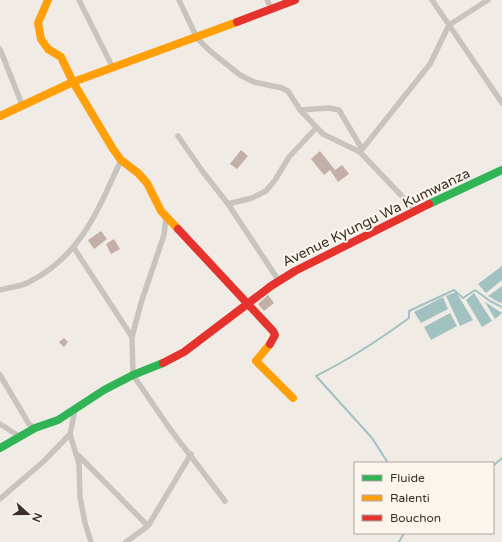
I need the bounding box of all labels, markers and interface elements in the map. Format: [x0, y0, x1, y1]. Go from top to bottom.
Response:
street label: Avenue Kyungu Wa Kumwanza [280, 165, 473, 270]
legend [354, 462, 494, 534]
text: Fluide [390, 471, 425, 485]
text: Ralenti [390, 491, 430, 505]
north arrow [8, 494, 48, 534]
text: N [29, 511, 45, 524]
text: Bouchon [390, 511, 441, 525]

